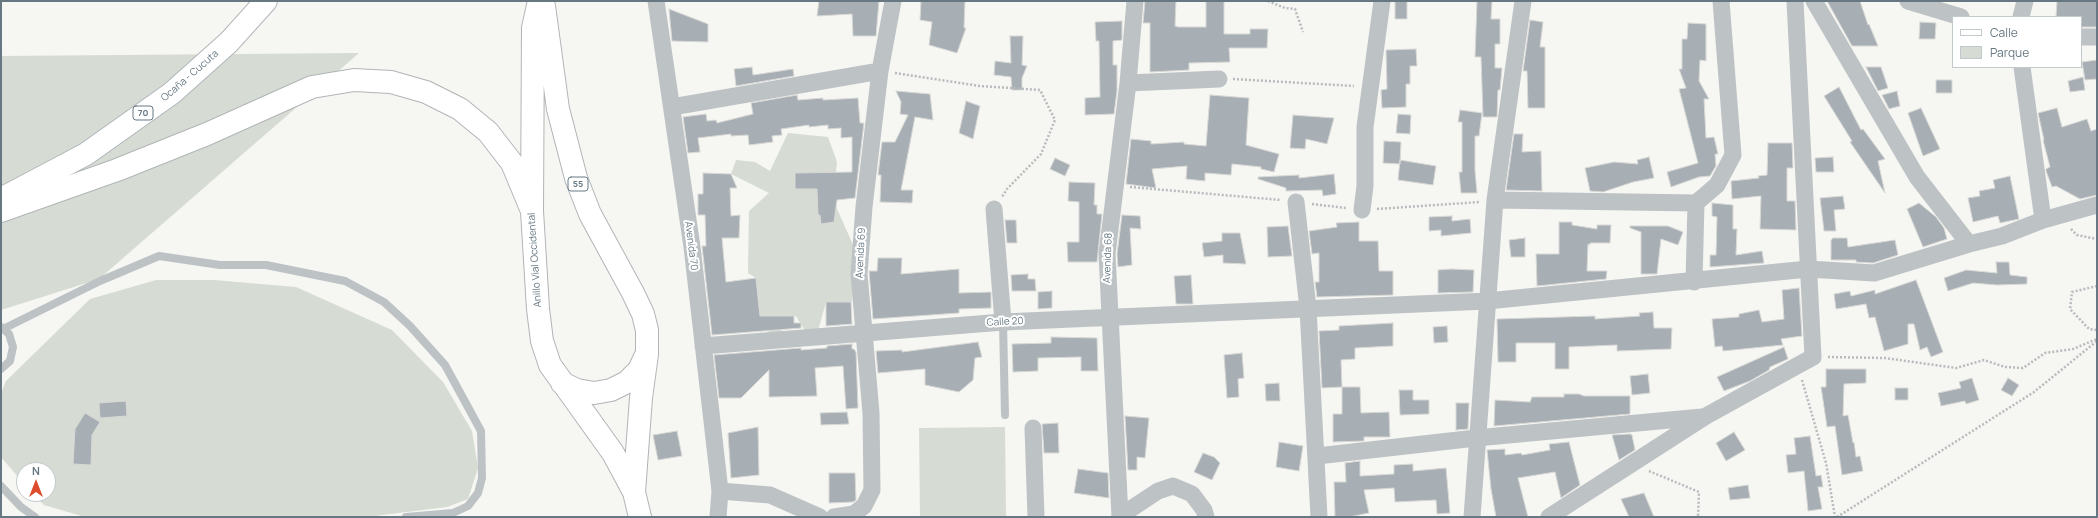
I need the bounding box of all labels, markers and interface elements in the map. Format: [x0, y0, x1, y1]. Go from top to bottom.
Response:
legend [1952, 16, 2082, 68]
text: Calle [1990, 24, 2018, 41]
text: Parque [1990, 44, 2029, 61]
street label: Ocaña - Cucuta [159, 48, 221, 104]
road number: 70 [133, 106, 153, 120]
road number: 55 [568, 177, 588, 191]
street label: Anillo Vial Occidental [526, 212, 544, 308]
street label: Avenida 70 [682, 221, 700, 271]
street label: Avenida 69 [854, 227, 868, 279]
street label: Avenida 68 [1101, 233, 1115, 283]
street label: Calle 20 [986, 315, 1024, 329]
north arrow [16, 462, 56, 502]
text: N [32, 463, 40, 478]

